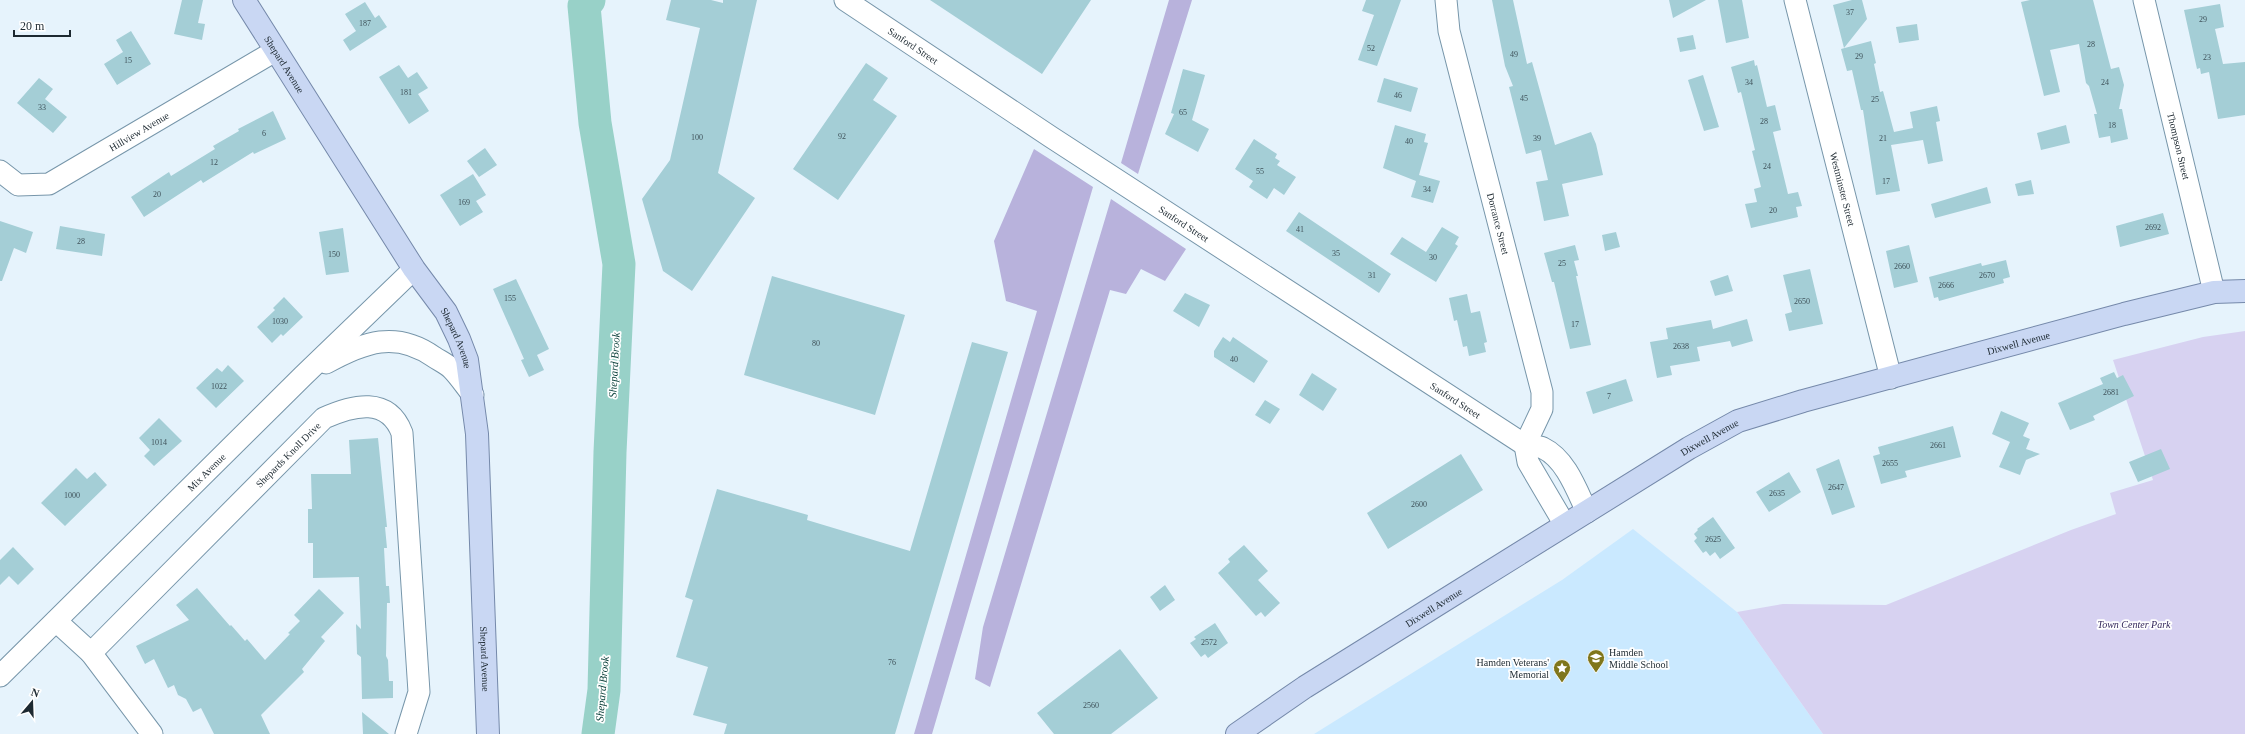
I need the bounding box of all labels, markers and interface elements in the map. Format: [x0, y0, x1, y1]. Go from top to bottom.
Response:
house number: 37 [1846, 8, 1854, 17]
scale bar [14, 12, 70, 38]
house number: 29 [2199, 15, 2207, 24]
text: 20 m [20, 19, 45, 33]
house number: 187 [359, 19, 371, 28]
street label: Sanford Street [886, 25, 940, 66]
street label: Shepard Avenue [262, 34, 307, 95]
house number: 28 [2087, 40, 2095, 49]
house number: 52 [1367, 44, 1375, 53]
house number: 49 [1510, 50, 1518, 59]
house number: 29 [1855, 52, 1863, 61]
house number: 23 [2203, 53, 2211, 62]
house number: 15 [124, 56, 132, 65]
house number: 34 [1745, 78, 1753, 87]
house number: 24 [2101, 78, 2109, 87]
house number: 181 [400, 88, 412, 97]
house number: 46 [1394, 91, 1402, 100]
house number: 45 [1520, 94, 1528, 103]
house number: 25 [1871, 95, 1879, 104]
house number: 33 [38, 103, 46, 112]
house number: 65 [1179, 108, 1187, 117]
street label: Hillview Avenue [107, 109, 171, 153]
street label: Thompson Street [2165, 111, 2192, 181]
house number: 28 [1760, 117, 1768, 126]
house number: 18 [2108, 121, 2116, 130]
house number: 6 [262, 129, 266, 138]
house number: 92 [838, 132, 846, 141]
house number: 100 [691, 133, 703, 142]
house number: 39 [1533, 134, 1541, 143]
house number: 21 [1879, 134, 1887, 143]
house number: 40 [1405, 137, 1413, 146]
street label: Westminster Street [1828, 151, 1857, 227]
house number: 12 [210, 158, 218, 167]
house number: 24 [1763, 162, 1771, 171]
house number: 55 [1256, 167, 1264, 176]
house number: 17 [1882, 177, 1890, 186]
house number: 34 [1423, 185, 1431, 194]
house number: 20 [153, 190, 161, 199]
street label: Dorrance Street [1485, 192, 1511, 256]
house number: 169 [458, 198, 470, 207]
street label: Sanford Street [1157, 204, 1211, 244]
house number: 20 [1769, 206, 1777, 215]
house number: 2692 [2145, 223, 2161, 232]
house number: 41 [1296, 225, 1304, 234]
house number: 28 [77, 237, 85, 246]
house number: 35 [1332, 249, 1340, 258]
house number: 150 [328, 250, 340, 259]
house number: 30 [1429, 253, 1437, 262]
house number: 25 [1558, 259, 1566, 268]
house number: 2660 [1894, 262, 1910, 271]
house number: 31 [1368, 271, 1376, 280]
house number: 2670 [1979, 271, 1995, 280]
house number: 2666 [1938, 281, 1954, 290]
house number: 155 [504, 294, 516, 303]
house number: 2650 [1794, 297, 1810, 306]
street label: Shepard Avenue [439, 305, 473, 370]
house number: 1030 [272, 317, 288, 326]
house number: 17 [1571, 320, 1579, 329]
street label: Dixwell Avenue [1986, 329, 2052, 357]
water label: Shepard Brook [606, 331, 622, 398]
house number: 80 [812, 339, 820, 348]
house number: 2638 [1673, 342, 1689, 351]
house number: 40 [1230, 355, 1238, 364]
street label: Sanford Street [1428, 380, 1483, 421]
house number: 1022 [211, 382, 227, 391]
house number: 2681 [2103, 388, 2119, 397]
house number: 7 [1607, 392, 1611, 401]
street label: Dixwell Avenue [1678, 417, 1741, 458]
street label: Shepards Knoll Drive [254, 420, 323, 490]
house number: 1014 [151, 438, 167, 447]
house number: 2661 [1930, 441, 1946, 450]
street label: Mix Avenue [185, 451, 228, 493]
house number: 2655 [1882, 459, 1898, 468]
house number: 2647 [1828, 483, 1844, 492]
house number: 2635 [1769, 489, 1785, 498]
house number: 1000 [64, 491, 80, 500]
house number: 2600 [1411, 500, 1427, 509]
house number: 2625 [1705, 535, 1721, 544]
street label: Dixwell Avenue [1403, 585, 1465, 629]
park label: Town Center Park [2098, 619, 2171, 630]
street label: Shepard Avenue [478, 626, 491, 692]
house number: 2572 [1201, 638, 1217, 647]
place label: Hamden Middle School [1609, 647, 1668, 670]
school or university icon: Hamden Middle School [1586, 648, 1606, 673]
water label: Shepard Brook [593, 655, 611, 722]
place label: Hamden Veterans' Memorial [1477, 657, 1549, 680]
house number: 76 [888, 658, 896, 667]
place icon: Hamden Veterans' Memorial [1552, 658, 1572, 683]
north arrow [12, 682, 52, 722]
text: N [30, 686, 41, 700]
house number: 2560 [1083, 701, 1099, 710]

